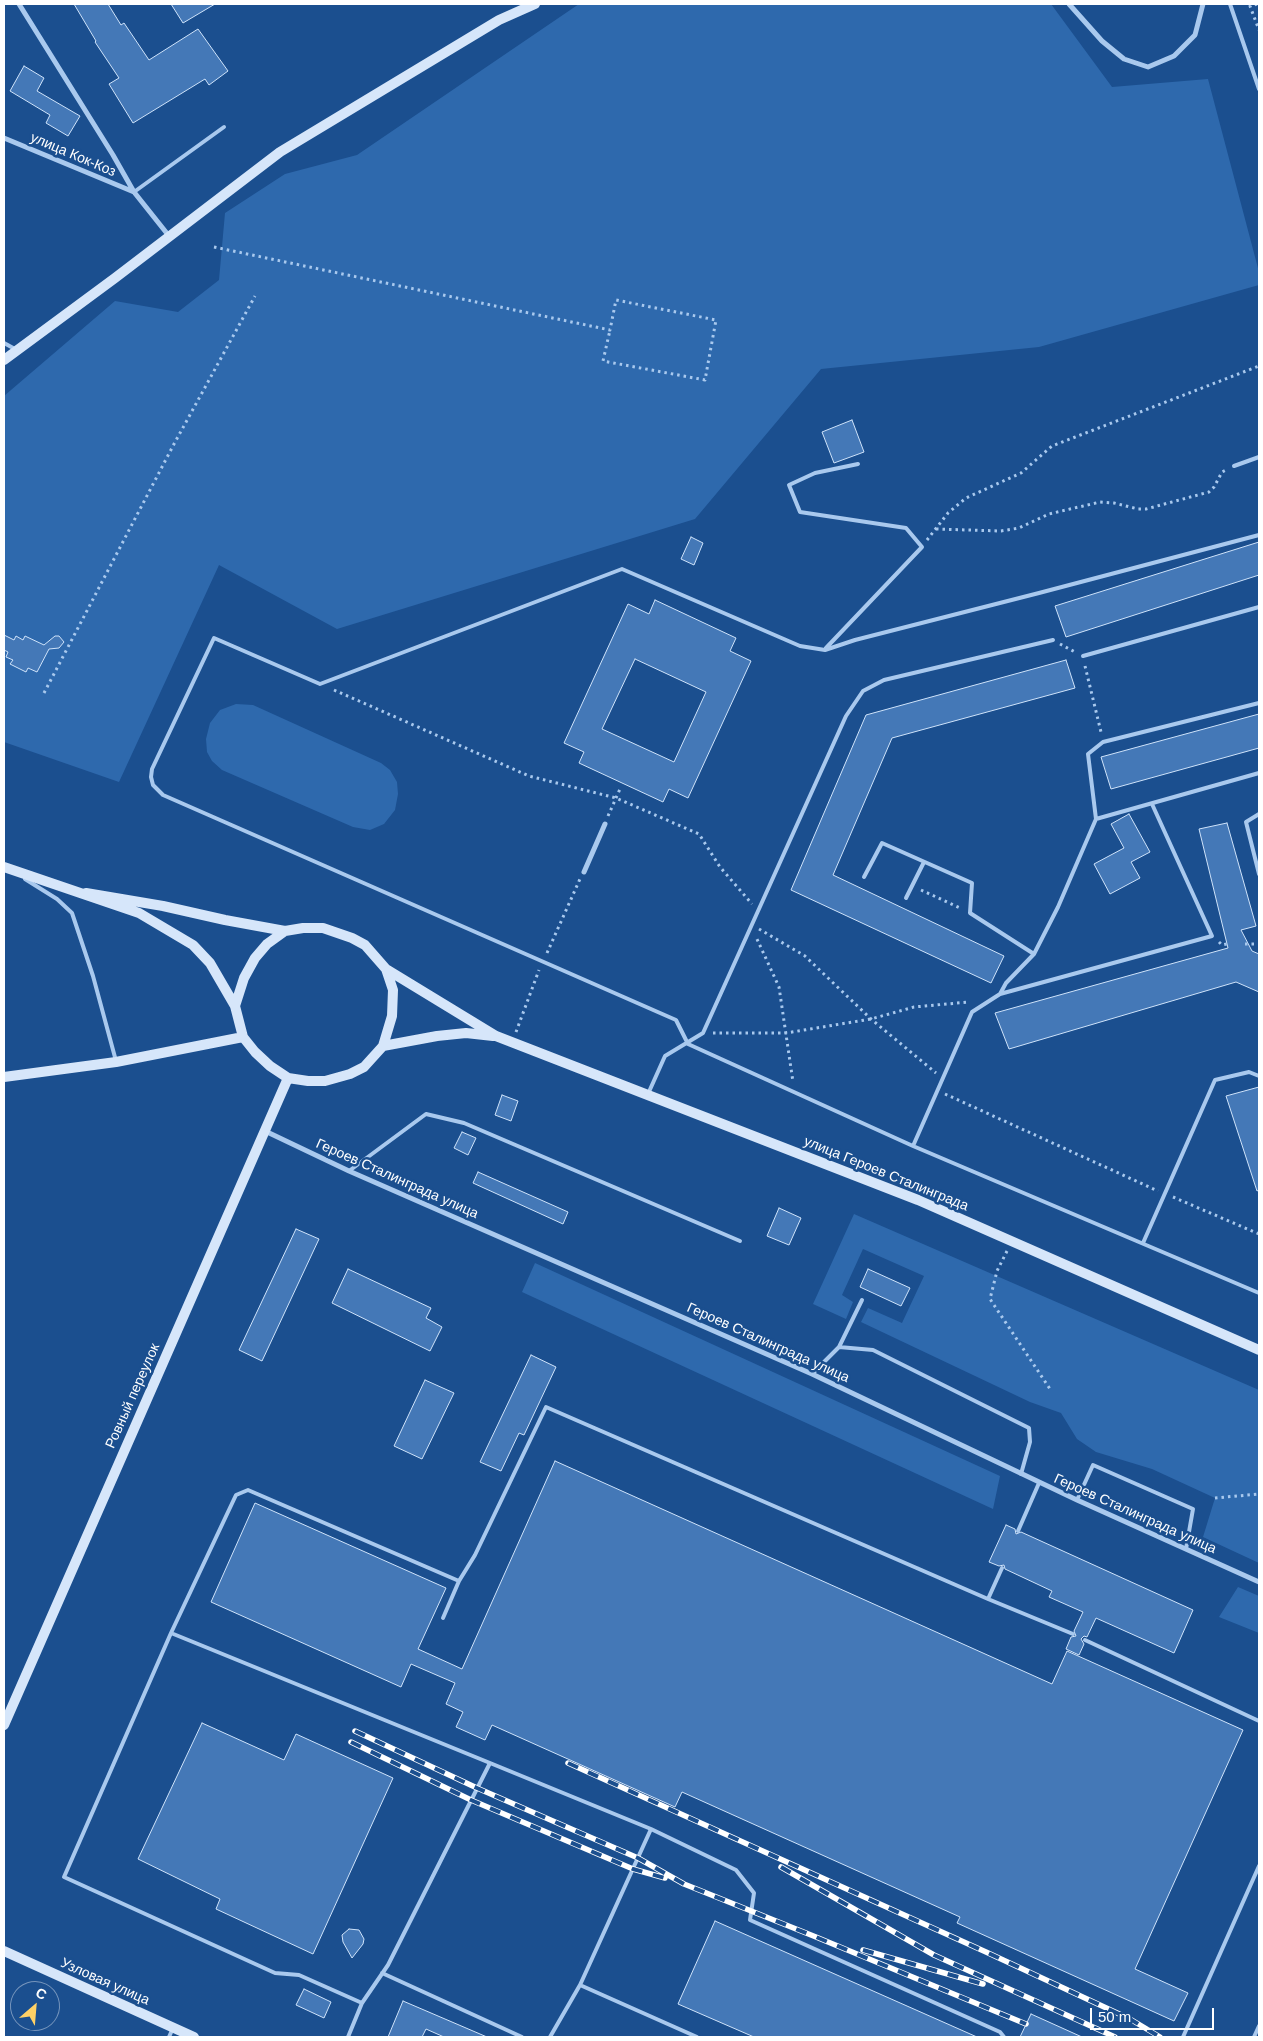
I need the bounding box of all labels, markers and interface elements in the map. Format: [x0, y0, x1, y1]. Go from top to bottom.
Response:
street label: улица Кок-Коз [28, 129, 118, 181]
street label: улица Героев Сталинграда [801, 1133, 971, 1215]
street label: Героев Сталинграда улица [313, 1136, 481, 1222]
street label: Героев Сталинграда улица [684, 1300, 852, 1386]
street label: Ровный переулок [102, 1341, 164, 1451]
street label: Героев Сталинграда улица [1051, 1471, 1219, 1557]
street label: Узловая улица [58, 1955, 152, 2009]
north arrow [10, 1981, 60, 2031]
text: С [33, 1984, 49, 2003]
scale bar [1093, 1998, 1217, 2030]
text: 50 m [1098, 2008, 1131, 2025]

